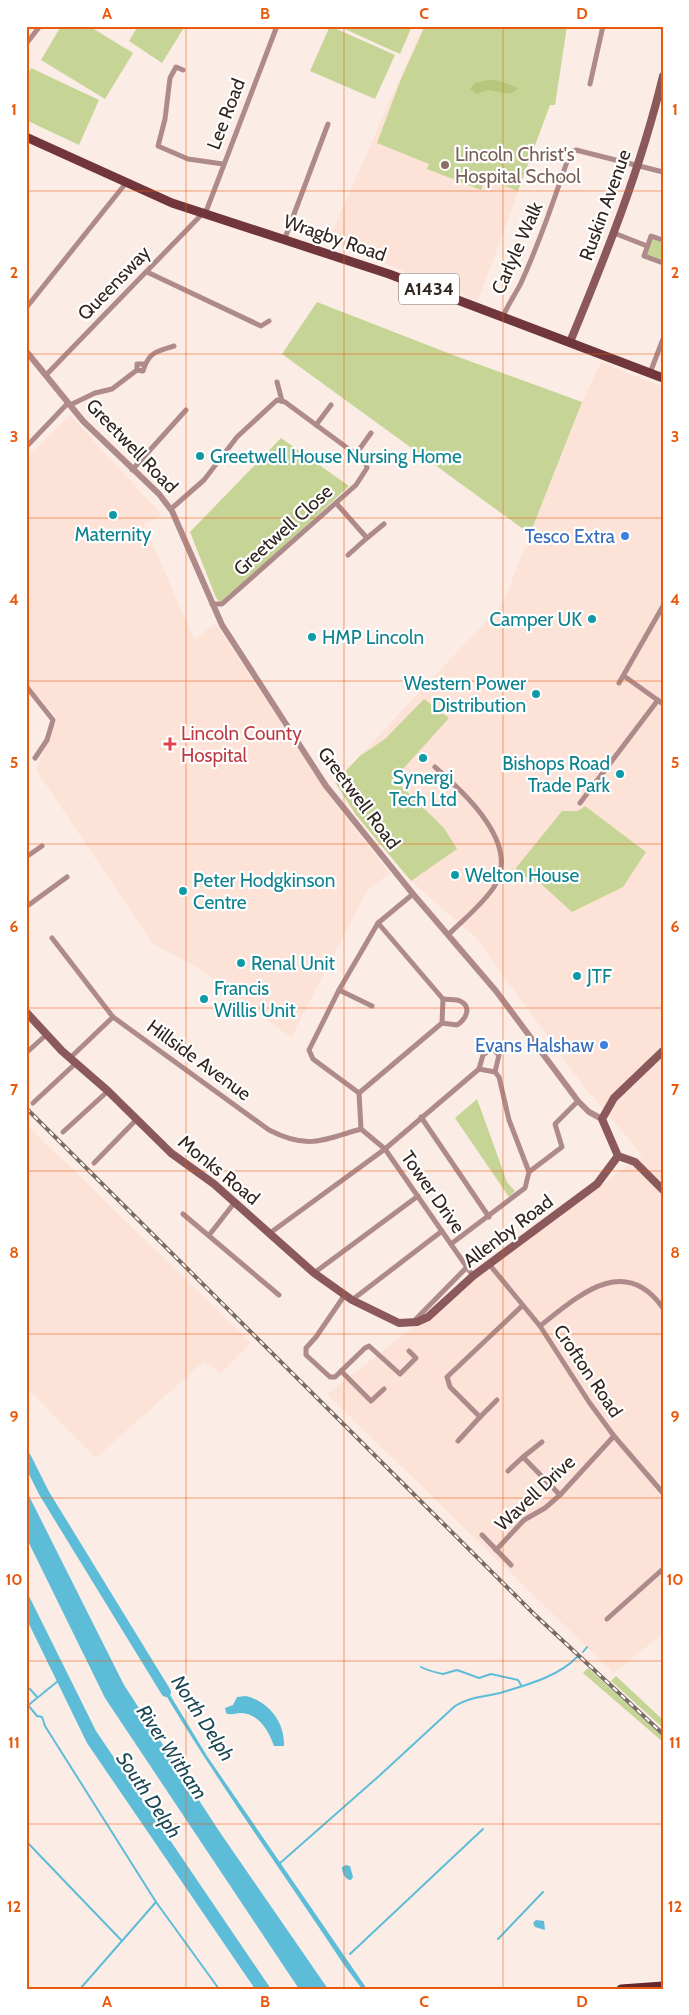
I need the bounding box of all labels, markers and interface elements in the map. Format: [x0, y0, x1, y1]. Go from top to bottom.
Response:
text: A [102, 4, 112, 23]
text: B [260, 4, 270, 23]
text: C [419, 4, 429, 23]
text: D [576, 4, 588, 23]
street label: Lee Road [202, 75, 250, 153]
text: 1 [11, 100, 17, 119]
text: 1 [672, 100, 678, 119]
place label: Lincoln Christ's Hospital School [455, 143, 581, 188]
street label: Ruskin Avenue [574, 146, 636, 264]
marker: Lincoln Christ's Hospital School [439, 159, 451, 171]
street label: Carlyle Walk [486, 198, 548, 298]
street label: Wragby Road [281, 210, 389, 266]
street label: Queensway [73, 241, 155, 325]
text: 2 [10, 263, 18, 282]
text: 2 [671, 263, 679, 282]
road number: A1434 [399, 274, 459, 304]
street label: Greetwell Road [81, 394, 183, 498]
text: 3 [10, 427, 18, 446]
text: 3 [671, 427, 679, 446]
place label: Greetwell House Nursing Home [210, 445, 462, 468]
marker: Greetwell House Nursing Home [194, 450, 206, 462]
street label: Greetwell Close [229, 479, 337, 580]
marker: Maternity [107, 509, 119, 521]
place label: Maternity [75, 523, 152, 546]
place label: Tesco Extra [525, 525, 615, 548]
marker: Tesco Extra [619, 530, 631, 542]
text: 4 [9, 590, 19, 609]
text: 4 [670, 590, 680, 609]
place label: Camper UK [489, 608, 582, 631]
marker: Camper UK [586, 613, 598, 625]
place label: HMP Lincoln [322, 626, 424, 649]
marker: HMP Lincoln [306, 631, 318, 643]
place label: Western Power Distribution [404, 672, 526, 717]
marker: Western Power Distribution [530, 688, 542, 700]
place label: Lincoln County Hospital [181, 722, 302, 767]
marker: Lincoln County Hospital [163, 737, 177, 751]
street label: Greetwell Road [313, 742, 405, 854]
marker: Synergi Tech Ltd [417, 752, 429, 764]
place label: Bishops Road Trade Park [502, 752, 610, 797]
text: 5 [10, 753, 18, 772]
text: 5 [671, 753, 679, 772]
place label: Synergi Tech Ltd [389, 766, 457, 811]
marker: Bishops Road Trade Park [614, 768, 626, 780]
place label: Welton House [465, 864, 579, 887]
place label: Peter Hodgkinson Centre [193, 869, 335, 914]
marker: Welton House [449, 869, 461, 881]
marker: Peter Hodgkinson Centre [177, 885, 189, 897]
text: 6 [10, 917, 19, 936]
text: 6 [671, 917, 680, 936]
place label: Renal Unit [251, 952, 335, 975]
marker: Renal Unit [235, 957, 247, 969]
place label: JTF [586, 965, 612, 988]
marker: JTF [571, 970, 583, 982]
place label: Francis Willis Unit [214, 977, 296, 1022]
marker: Francis Willis Unit [198, 993, 210, 1005]
street label: Hillside Avenue [143, 1015, 256, 1106]
place label: Evans Halshaw [475, 1034, 594, 1057]
marker: Evans Halshaw [598, 1039, 610, 1051]
text: 7 [10, 1080, 19, 1099]
text: 7 [671, 1080, 680, 1099]
street label: Monks Road [174, 1130, 264, 1210]
street label: Tower Drive [396, 1146, 470, 1238]
street label: Allenby Road [459, 1190, 557, 1272]
text: 8 [9, 1243, 19, 1262]
text: 8 [670, 1243, 680, 1262]
street label: Crofton Road [549, 1320, 627, 1422]
text: 9 [10, 1407, 19, 1426]
text: 9 [671, 1407, 680, 1426]
street label: Wavell Drive [490, 1450, 580, 1536]
text: 10 [5, 1570, 23, 1589]
text: 10 [666, 1570, 684, 1589]
water label: North Delph [166, 1671, 240, 1765]
water label: River Witham [132, 1700, 212, 1804]
text: 11 [8, 1733, 20, 1752]
text: 11 [669, 1733, 681, 1752]
water label: South Delph [111, 1747, 187, 1843]
text: 12 [7, 1897, 21, 1916]
text: 12 [668, 1897, 682, 1916]
text: A [102, 1992, 112, 2011]
text: B [260, 1992, 270, 2011]
text: C [419, 1992, 429, 2011]
text: D [576, 1992, 588, 2011]

